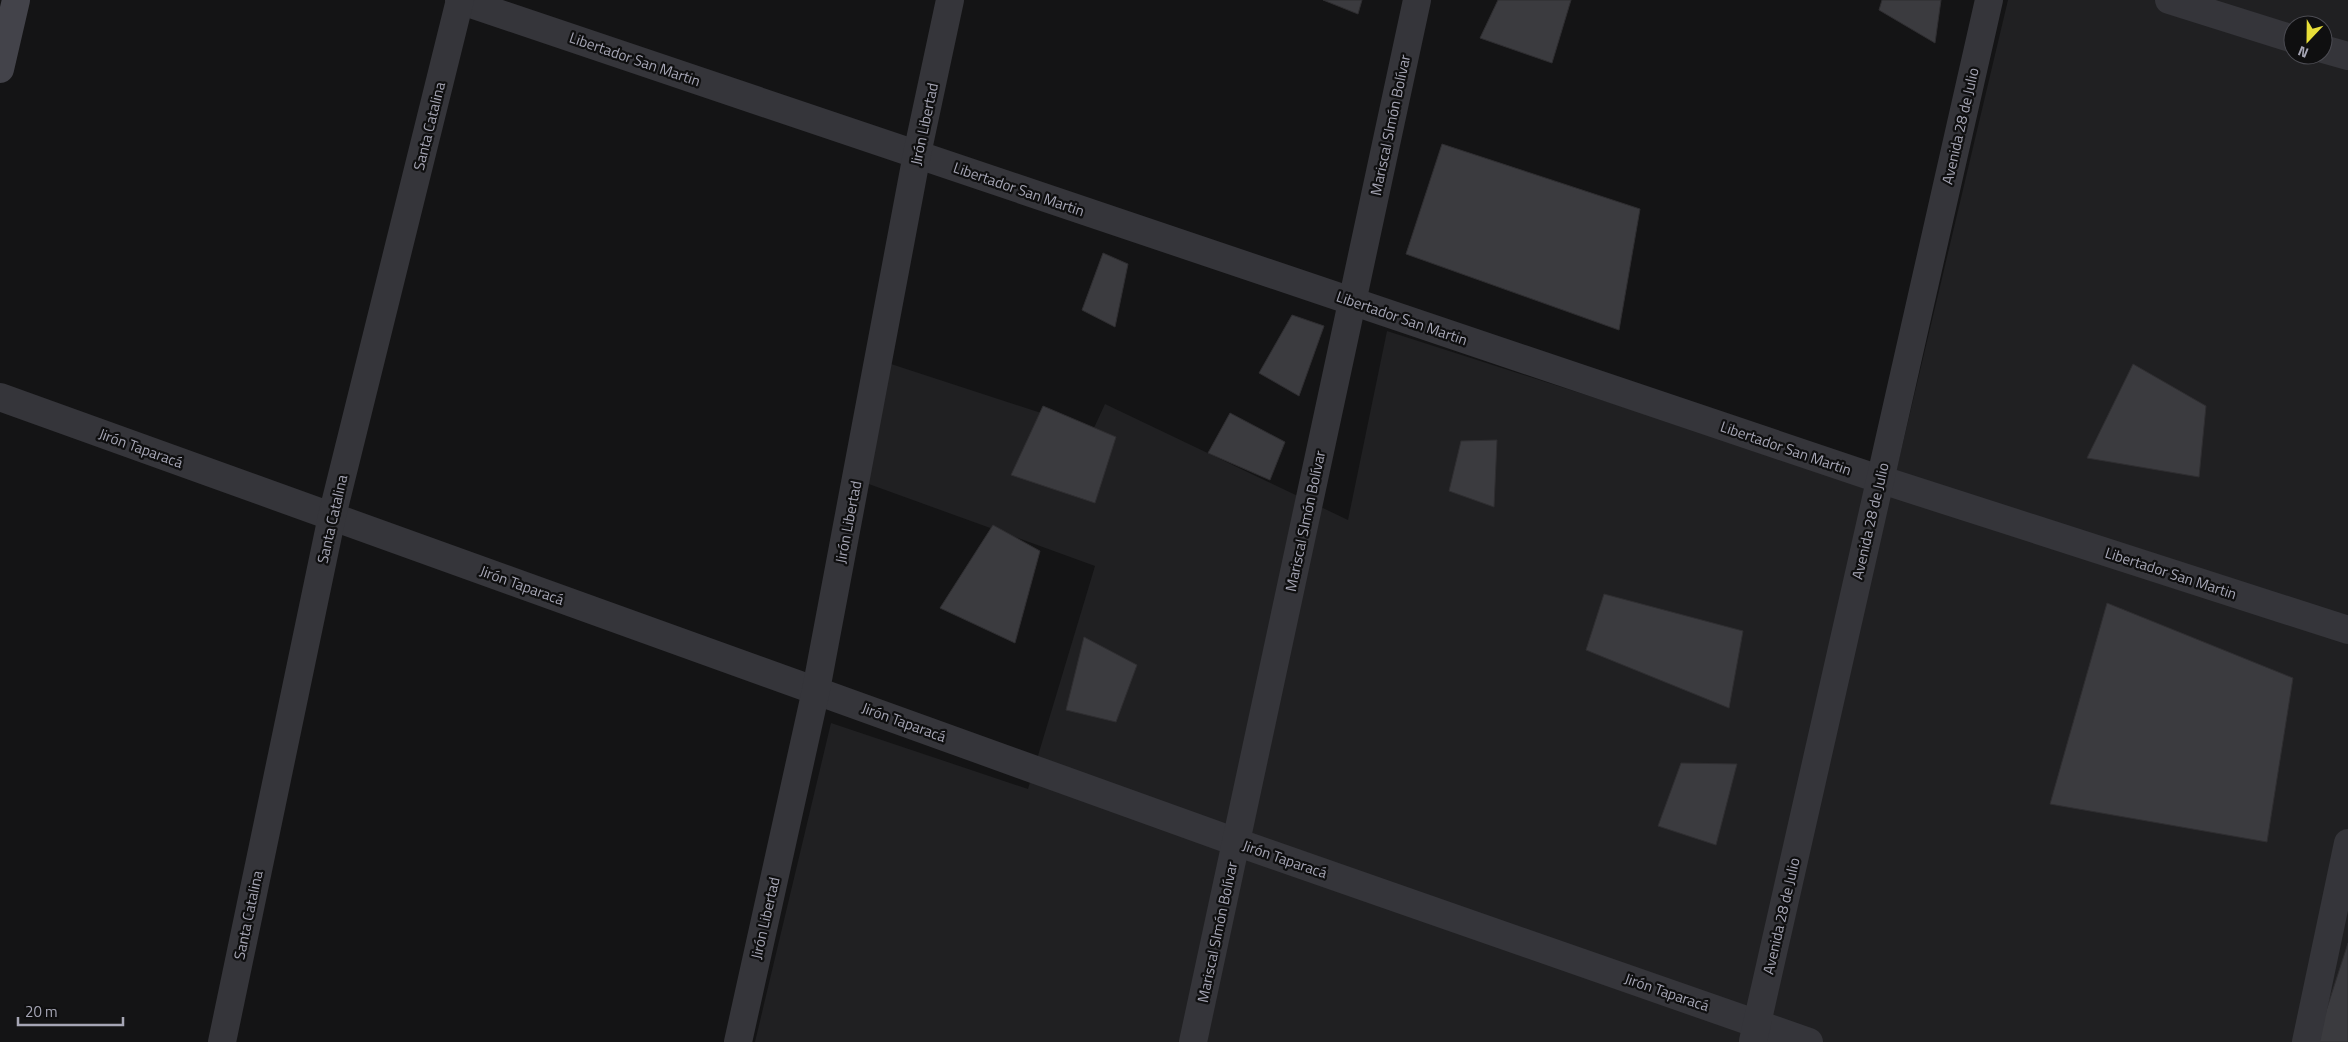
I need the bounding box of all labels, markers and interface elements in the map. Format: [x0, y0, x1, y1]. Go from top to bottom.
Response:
north arrow [2283, 15, 2333, 65]
street label: Libertador San Martin [566, 26, 704, 92]
text: N [2295, 41, 2311, 64]
street label: Mariscal SImón Bolívar [1364, 52, 1416, 198]
street label: Avenida 28 de Julio [1935, 65, 1985, 187]
street label: Santa Catalina [407, 79, 451, 173]
street label: Jirón Libertad [904, 81, 944, 167]
street label: Libertador San Martin [950, 156, 1088, 222]
street label: Libertador San Martin [1333, 285, 1471, 351]
street label: Libertador San Martin [1717, 415, 1855, 481]
street label: Jirón Taparacá [96, 422, 187, 474]
street label: Mariscal SImón Bolívar [1279, 448, 1331, 594]
street label: Avenida 28 de Julio [1845, 460, 1895, 582]
street label: Santa Catalina [311, 472, 353, 566]
street label: Jirón Libertad [829, 479, 867, 565]
street label: Libertador San Martin [2102, 541, 2240, 605]
street label: Jirón Taparacá [477, 559, 568, 611]
street label: Jirón Taparacá [859, 696, 950, 748]
street label: Jirón Taparacá [1240, 834, 1331, 884]
street label: Avenida 28 de Julio [1756, 855, 1806, 977]
street label: Mariscal SImón Bolívar [1191, 859, 1243, 1005]
street label: Santa Catalina [227, 868, 269, 962]
street label: Jirón Libertad [744, 875, 786, 961]
street label: Jirón Taparacá [1622, 967, 1713, 1017]
scale bar [18, 994, 122, 1026]
text: 20 m [25, 1000, 58, 1023]

